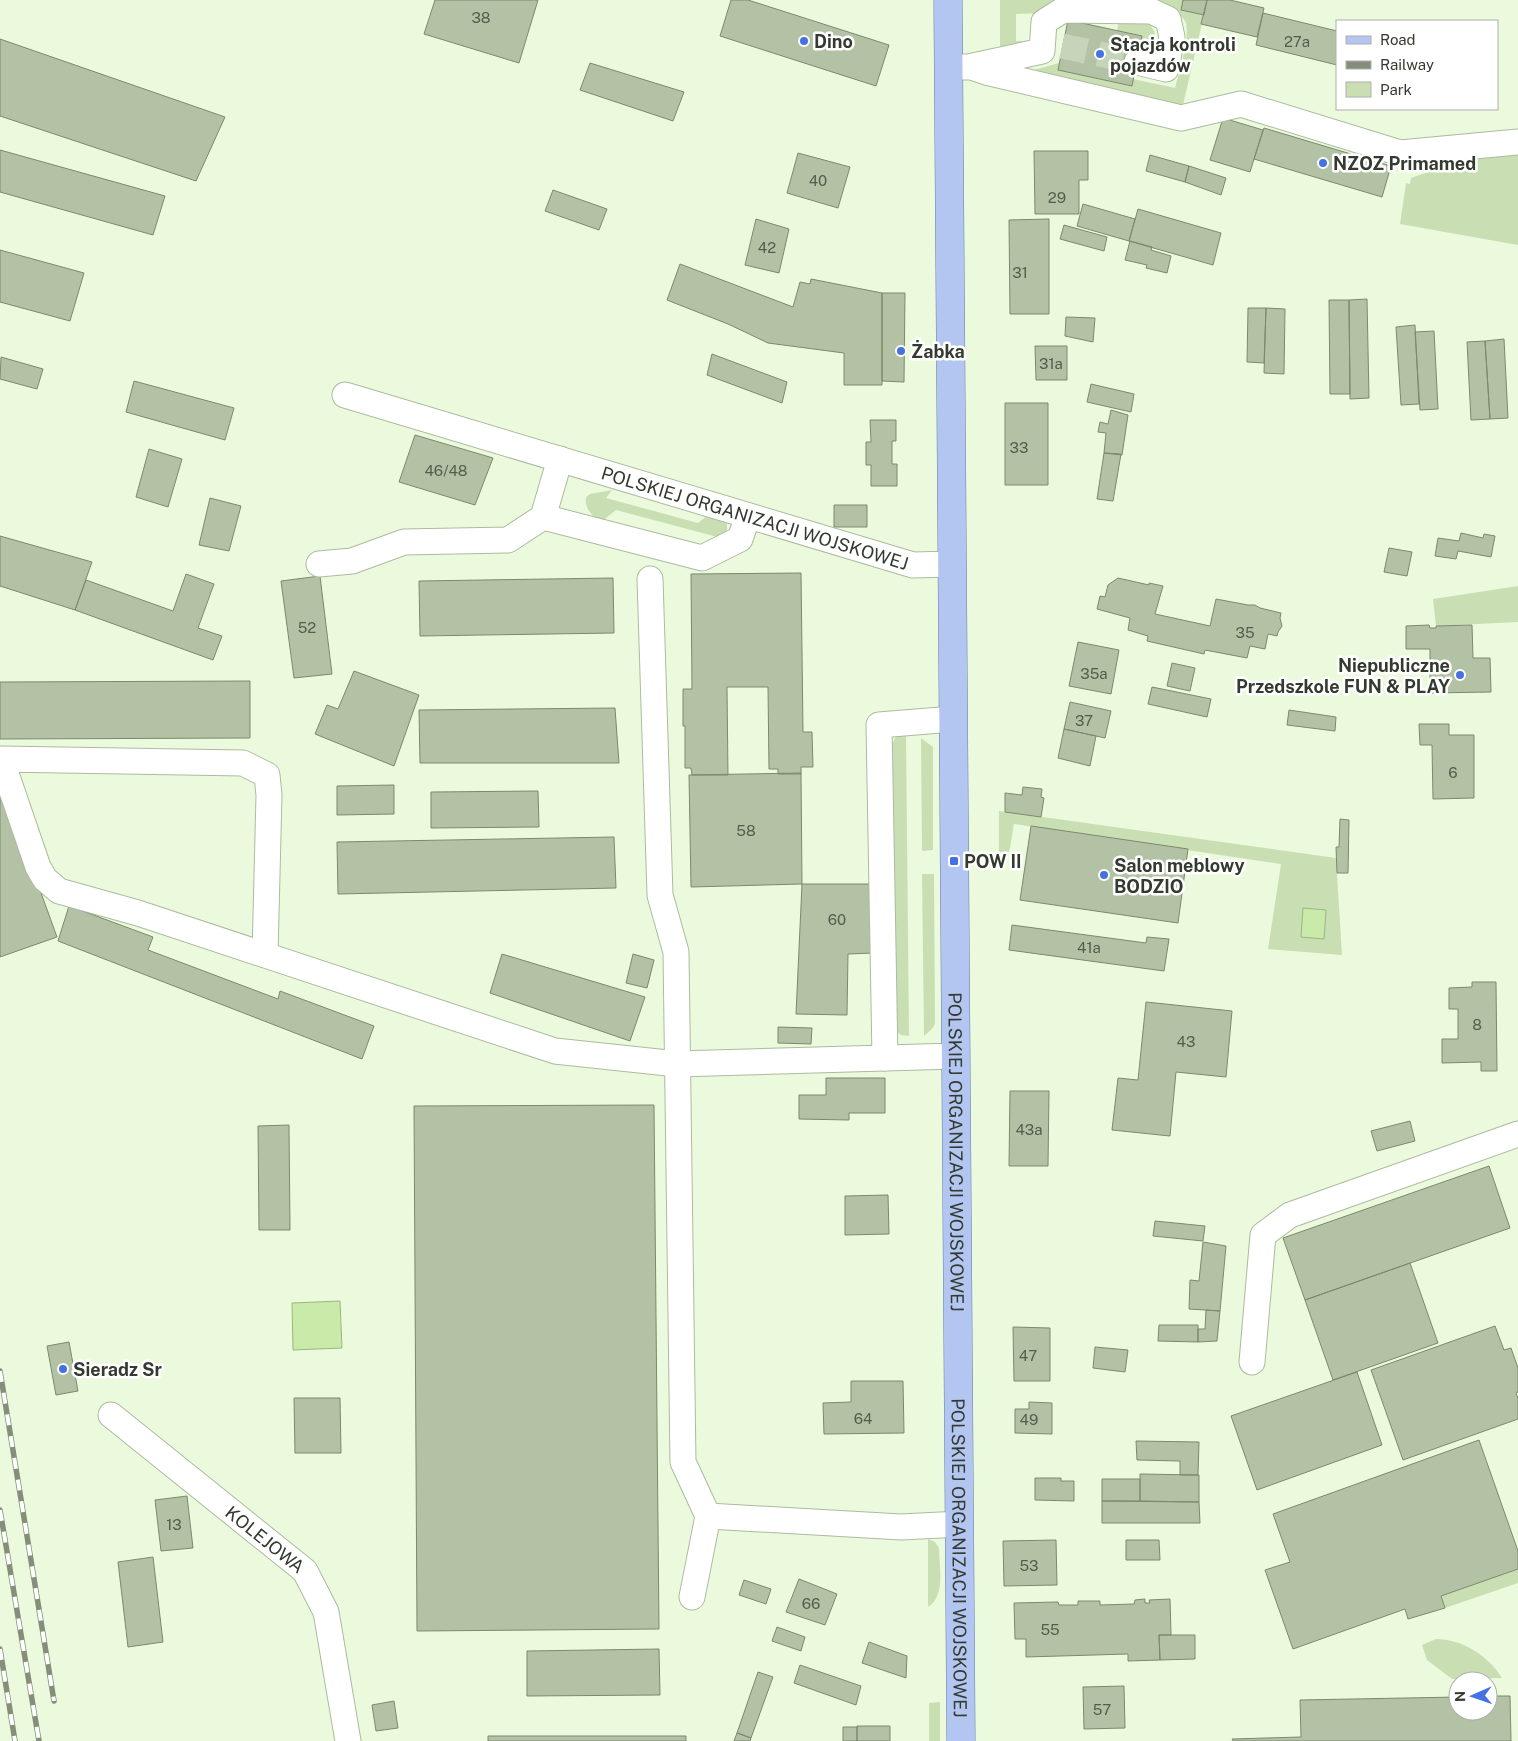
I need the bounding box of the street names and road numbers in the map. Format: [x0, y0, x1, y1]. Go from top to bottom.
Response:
street label: POLSKIEJ ORGANIZACJI WOJSKOWEJ [599, 462, 911, 574]
street label: POLSKIEJ ORGANIZACJI WOJSKOWEJ [945, 992, 968, 1312]
street label: POLSKIEJ ORGANIZACJI WOJSKOWEJ [948, 1398, 971, 1718]
street label: KOLEJOWA [222, 1501, 309, 1577]

